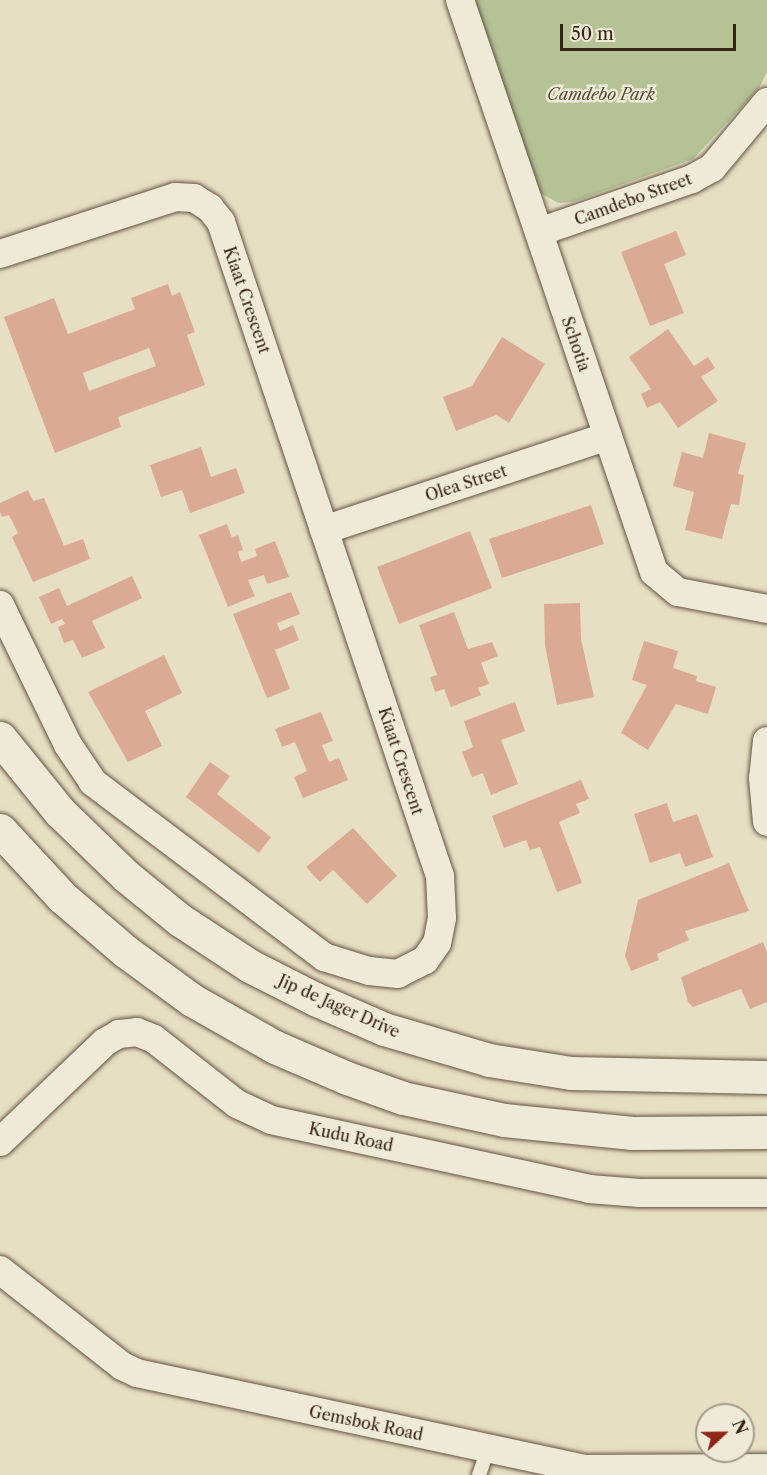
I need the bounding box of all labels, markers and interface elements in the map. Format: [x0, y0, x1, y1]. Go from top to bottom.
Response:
scale bar [563, 12, 738, 50]
text: 50 m [571, 23, 614, 45]
park label: Camdebo Park [547, 84, 655, 104]
street label: Camdebo Street [572, 169, 694, 229]
street label: Kiaat Crescent [220, 244, 274, 356]
street label: Schotia [558, 314, 594, 374]
street label: Olea Street [423, 461, 509, 505]
street label: Kiaat Crescent [375, 705, 427, 817]
street label: Jip de Jager Drive [275, 970, 403, 1042]
street label: Kudu Road [307, 1119, 395, 1155]
street label: Gemsbok Road [307, 1402, 425, 1444]
north arrow [695, 1403, 755, 1463]
text: N [728, 1417, 752, 1437]

